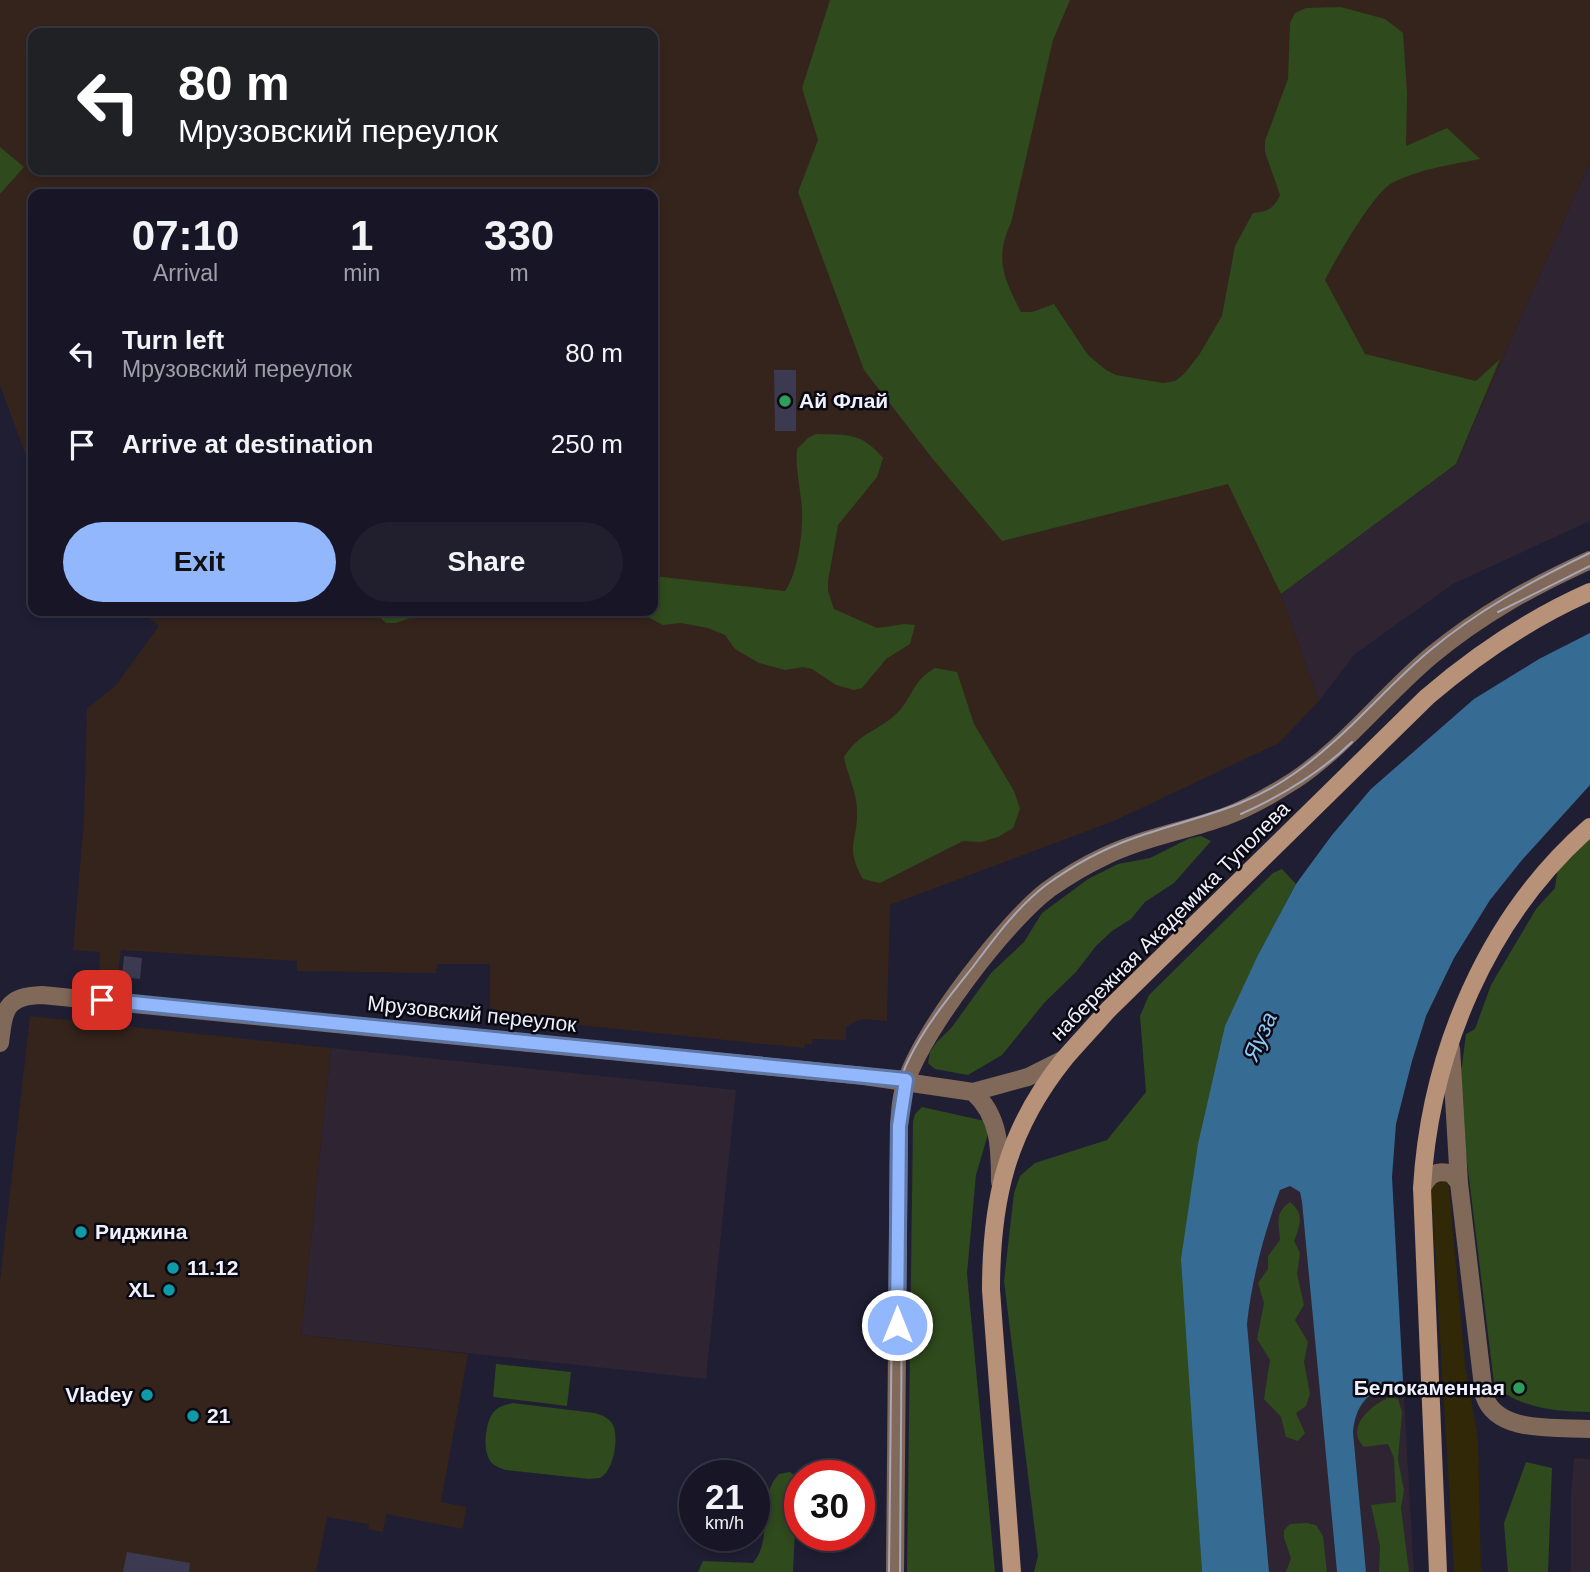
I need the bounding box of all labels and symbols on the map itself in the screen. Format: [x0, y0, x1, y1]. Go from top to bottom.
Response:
place label: Ай Флай [799, 389, 888, 412]
marker: Ай Флай [777, 393, 793, 409]
street label: набережная Академика Туполева [1045, 796, 1294, 1045]
pin [72, 970, 132, 1030]
street label: Мрузовский переулок [366, 991, 578, 1036]
water label: Яуза [1237, 1008, 1282, 1066]
place label: Риджина [95, 1220, 188, 1243]
marker: Риджина [73, 1224, 89, 1240]
place label: 11.12 [187, 1256, 238, 1279]
marker: 11.12 [165, 1260, 181, 1276]
place label: XL [128, 1278, 155, 1301]
marker: XL [161, 1282, 177, 1298]
position arrow [860, 1288, 934, 1362]
place label: Белокаменная [1354, 1376, 1505, 1399]
marker: Белокаменная [1511, 1380, 1527, 1396]
place label: Vladey [65, 1383, 133, 1406]
marker: Vladey [139, 1387, 155, 1403]
place label: 21 [207, 1404, 231, 1427]
marker: 21 [185, 1408, 201, 1424]
speed limit sign: 30 [784, 1460, 875, 1551]

